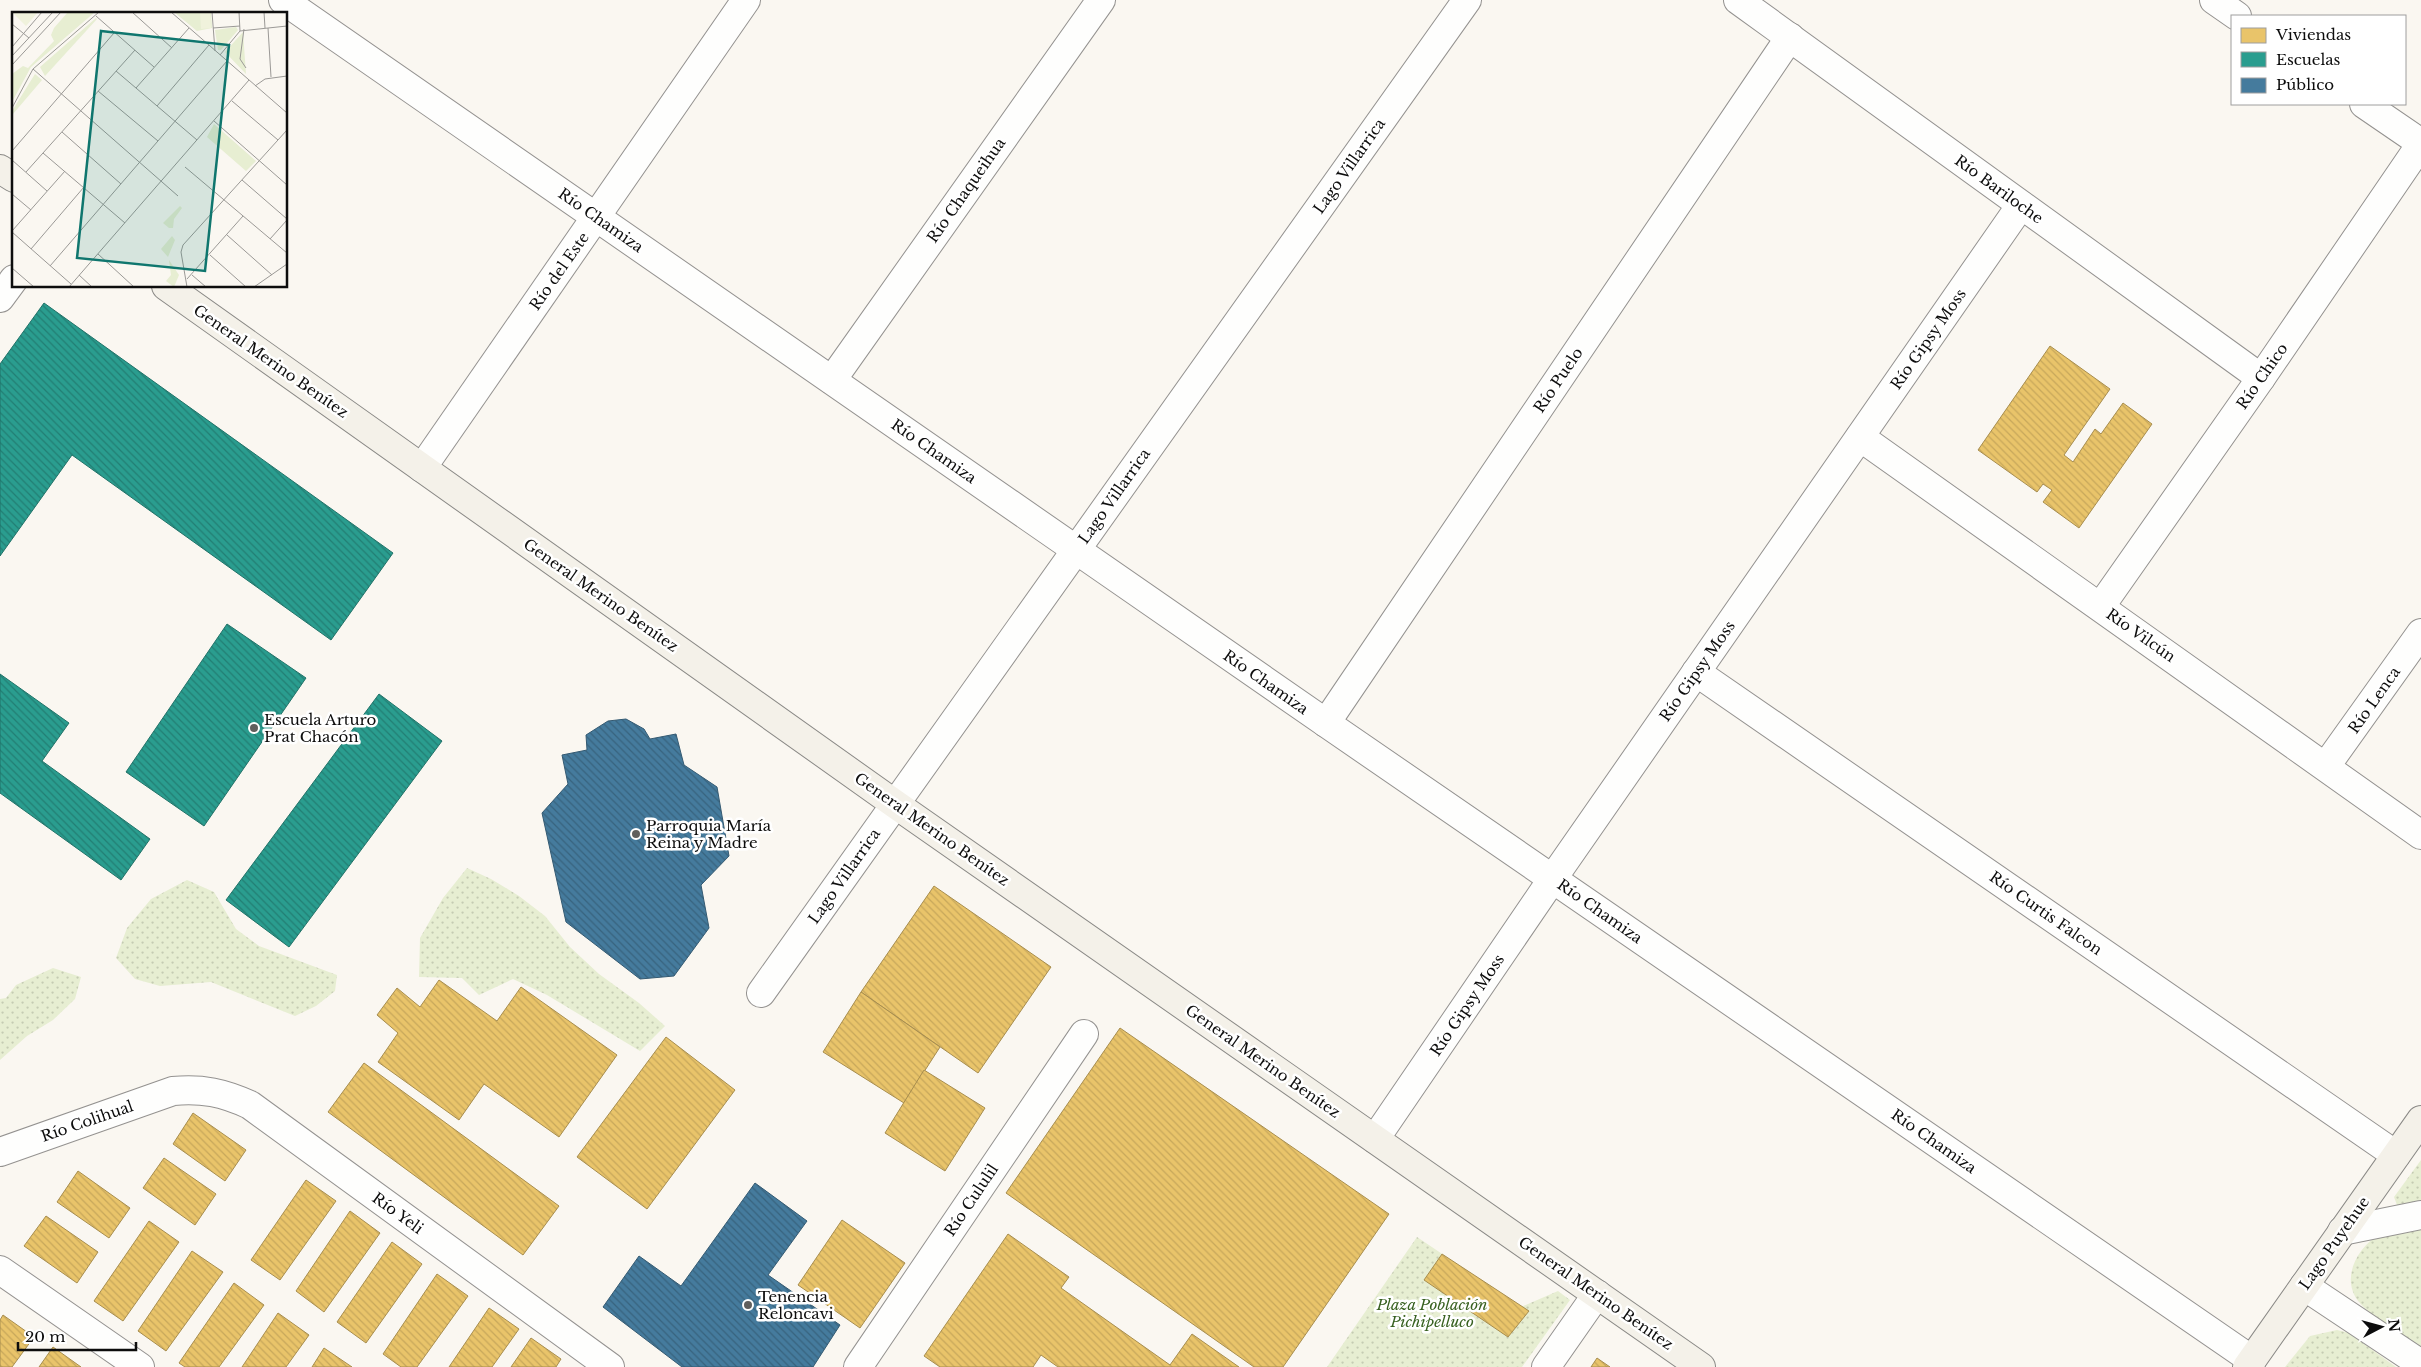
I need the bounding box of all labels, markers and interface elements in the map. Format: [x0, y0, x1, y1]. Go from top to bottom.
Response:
inset map [12, 12, 288, 288]
legend [2231, 15, 2406, 105]
text: Viviendas [2275, 25, 2351, 44]
text: Escuelas [2276, 50, 2341, 69]
text: Público [2276, 75, 2334, 94]
street label: Lago Villarrica [1309, 114, 1389, 217]
street label: Río Chaqueihua [923, 133, 1010, 246]
street label: Río Bariloche [1951, 151, 2047, 227]
street label: Río Chamiza [555, 184, 648, 257]
street label: Río del Este [525, 228, 593, 314]
street label: Río Gipsy Moss [1886, 285, 1970, 393]
street label: General Merino Benítez [190, 300, 352, 422]
street label: Río Chico [2232, 339, 2292, 413]
street label: Río Puelo [1529, 344, 1587, 416]
street label: Río Chamiza [888, 415, 981, 488]
street label: Lago Villarrica [1074, 444, 1154, 547]
street label: General Merino Benítez [520, 534, 682, 656]
street label: Río Vilcún [2103, 604, 2179, 666]
street label: Río Gipsy Moss [1655, 617, 1739, 725]
street label: Río Chamiza [1220, 646, 1313, 719]
street label: Río Lenca [2344, 662, 2404, 737]
place label: Escuela Arturo Prat Chacón [264, 710, 377, 746]
marker: Escuela Arturo Prat Chacón [248, 722, 260, 734]
street label: General Merino Benítez [851, 768, 1013, 890]
place label: Parroquia María Reina y Madre [646, 816, 772, 852]
street label: Lago Villarrica [804, 824, 884, 927]
marker: Parroquia María Reina y Madre [630, 828, 642, 840]
street label: Río Curtis Falcon [1986, 867, 2106, 959]
street label: Río Chamiza [1554, 875, 1647, 948]
street label: Río Gipsy Moss [1426, 950, 1508, 1060]
street label: General Merino Benítez [1182, 1000, 1344, 1122]
street label: Río Colihual [38, 1096, 136, 1146]
street label: Río Chamiza [1888, 1105, 1981, 1178]
street label: Río Cululil [940, 1160, 1002, 1240]
street label: Río Yeli [369, 1188, 427, 1238]
street label: Lago Puyehue [2295, 1193, 2373, 1293]
street label: General Merino Benítez [1515, 1232, 1677, 1354]
place label: Tenencia Reloncavi [758, 1287, 834, 1323]
park label: Plaza Población Pichipelluco [1375, 1295, 1488, 1331]
marker: Tenencia Reloncavi [742, 1299, 754, 1311]
north arrow [2356, 1302, 2406, 1352]
text: N [2384, 1318, 2404, 1333]
scale bar [18, 1320, 135, 1352]
text: 20 m [25, 1327, 65, 1346]

